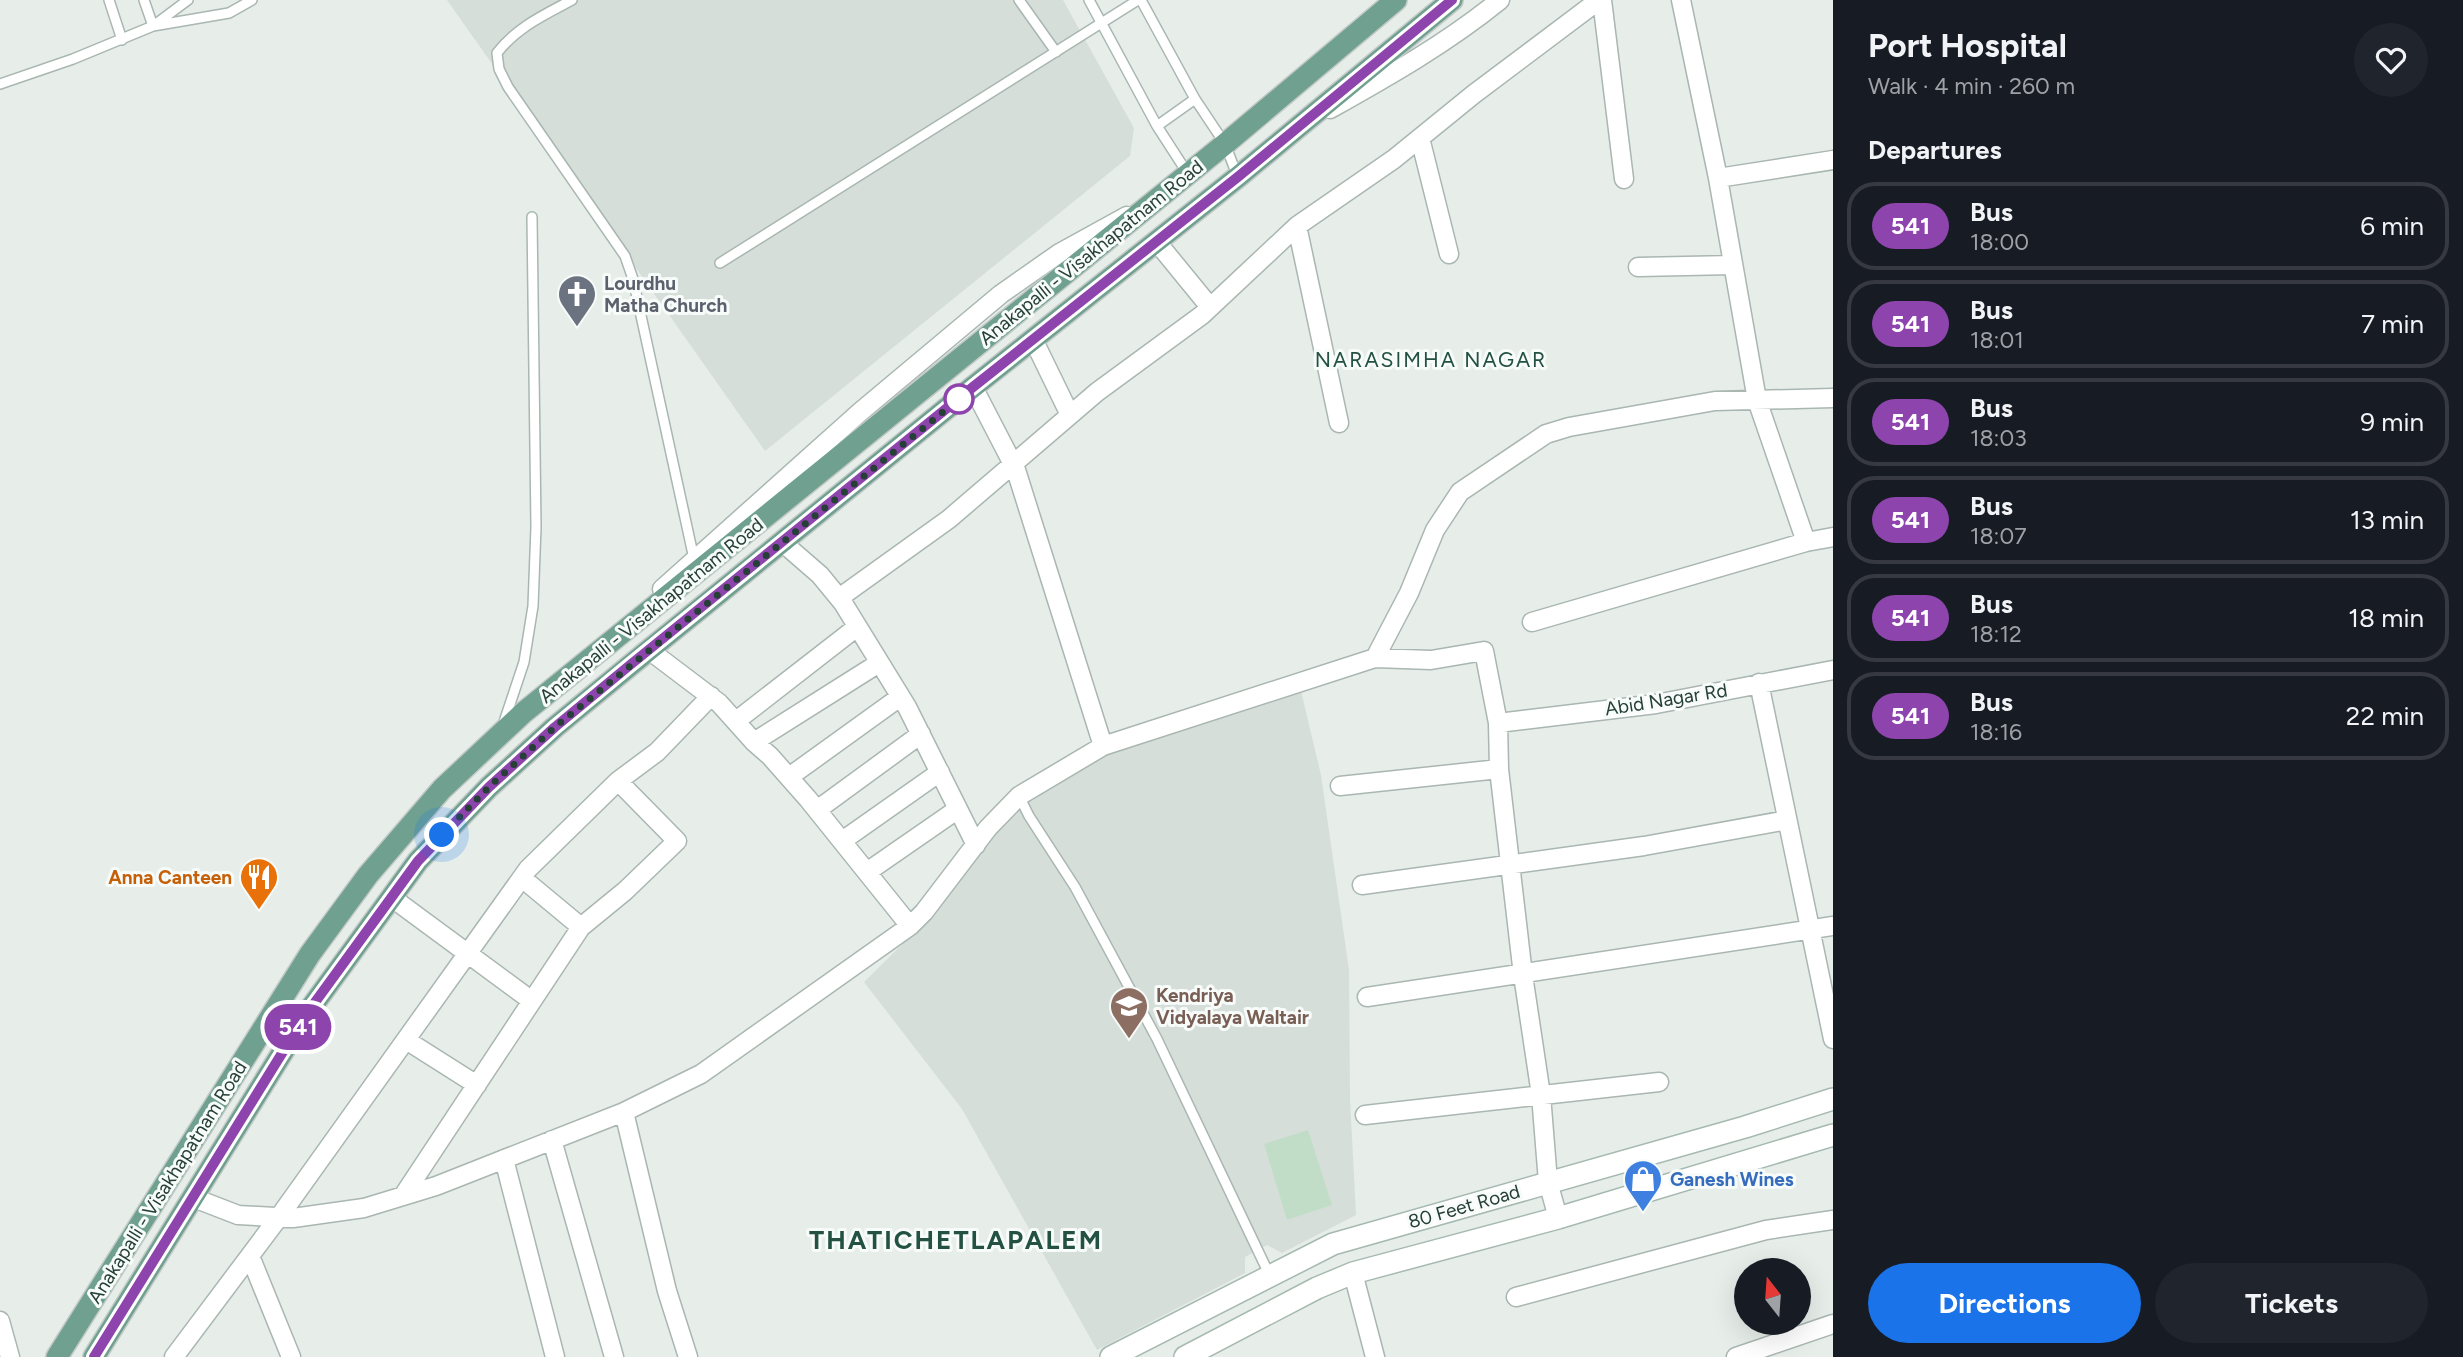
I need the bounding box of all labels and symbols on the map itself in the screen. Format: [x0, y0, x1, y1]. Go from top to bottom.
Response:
street label: Anakapalli - Visakhapatnam Road [975, 155, 1208, 350]
place label: Lourdhu Matha Church [604, 272, 727, 317]
church icon: Lourdhu Matha Church [556, 273, 598, 328]
district label: NARASIMHA NAGAR [1315, 347, 1547, 372]
unlabelled marker [944, 384, 974, 414]
street label: Anakapalli - Visakhapatnam Road [535, 513, 768, 708]
street label: Abid Nagar Rd [1603, 678, 1729, 721]
your location [424, 817, 459, 852]
restaurant icon: Anna Canteen [238, 856, 280, 911]
place label: Anna Canteen [108, 866, 232, 889]
place label: Kendriya Vidyalaya Waltair [1156, 984, 1309, 1029]
school or university icon: Kendriya Vidyalaya Waltair [1108, 985, 1150, 1040]
line badge: 541 [258, 1004, 338, 1050]
street label: Anakapalli - Visakhapatnam Road [83, 1057, 252, 1308]
shop icon: Ganesh Wines [1622, 1158, 1664, 1213]
place label: Ganesh Wines [1670, 1168, 1794, 1191]
street label: 80 Feet Road [1406, 1180, 1523, 1233]
district label: THATICHETLAPALEM [809, 1224, 1103, 1256]
north arrow [1734, 1258, 1811, 1335]

